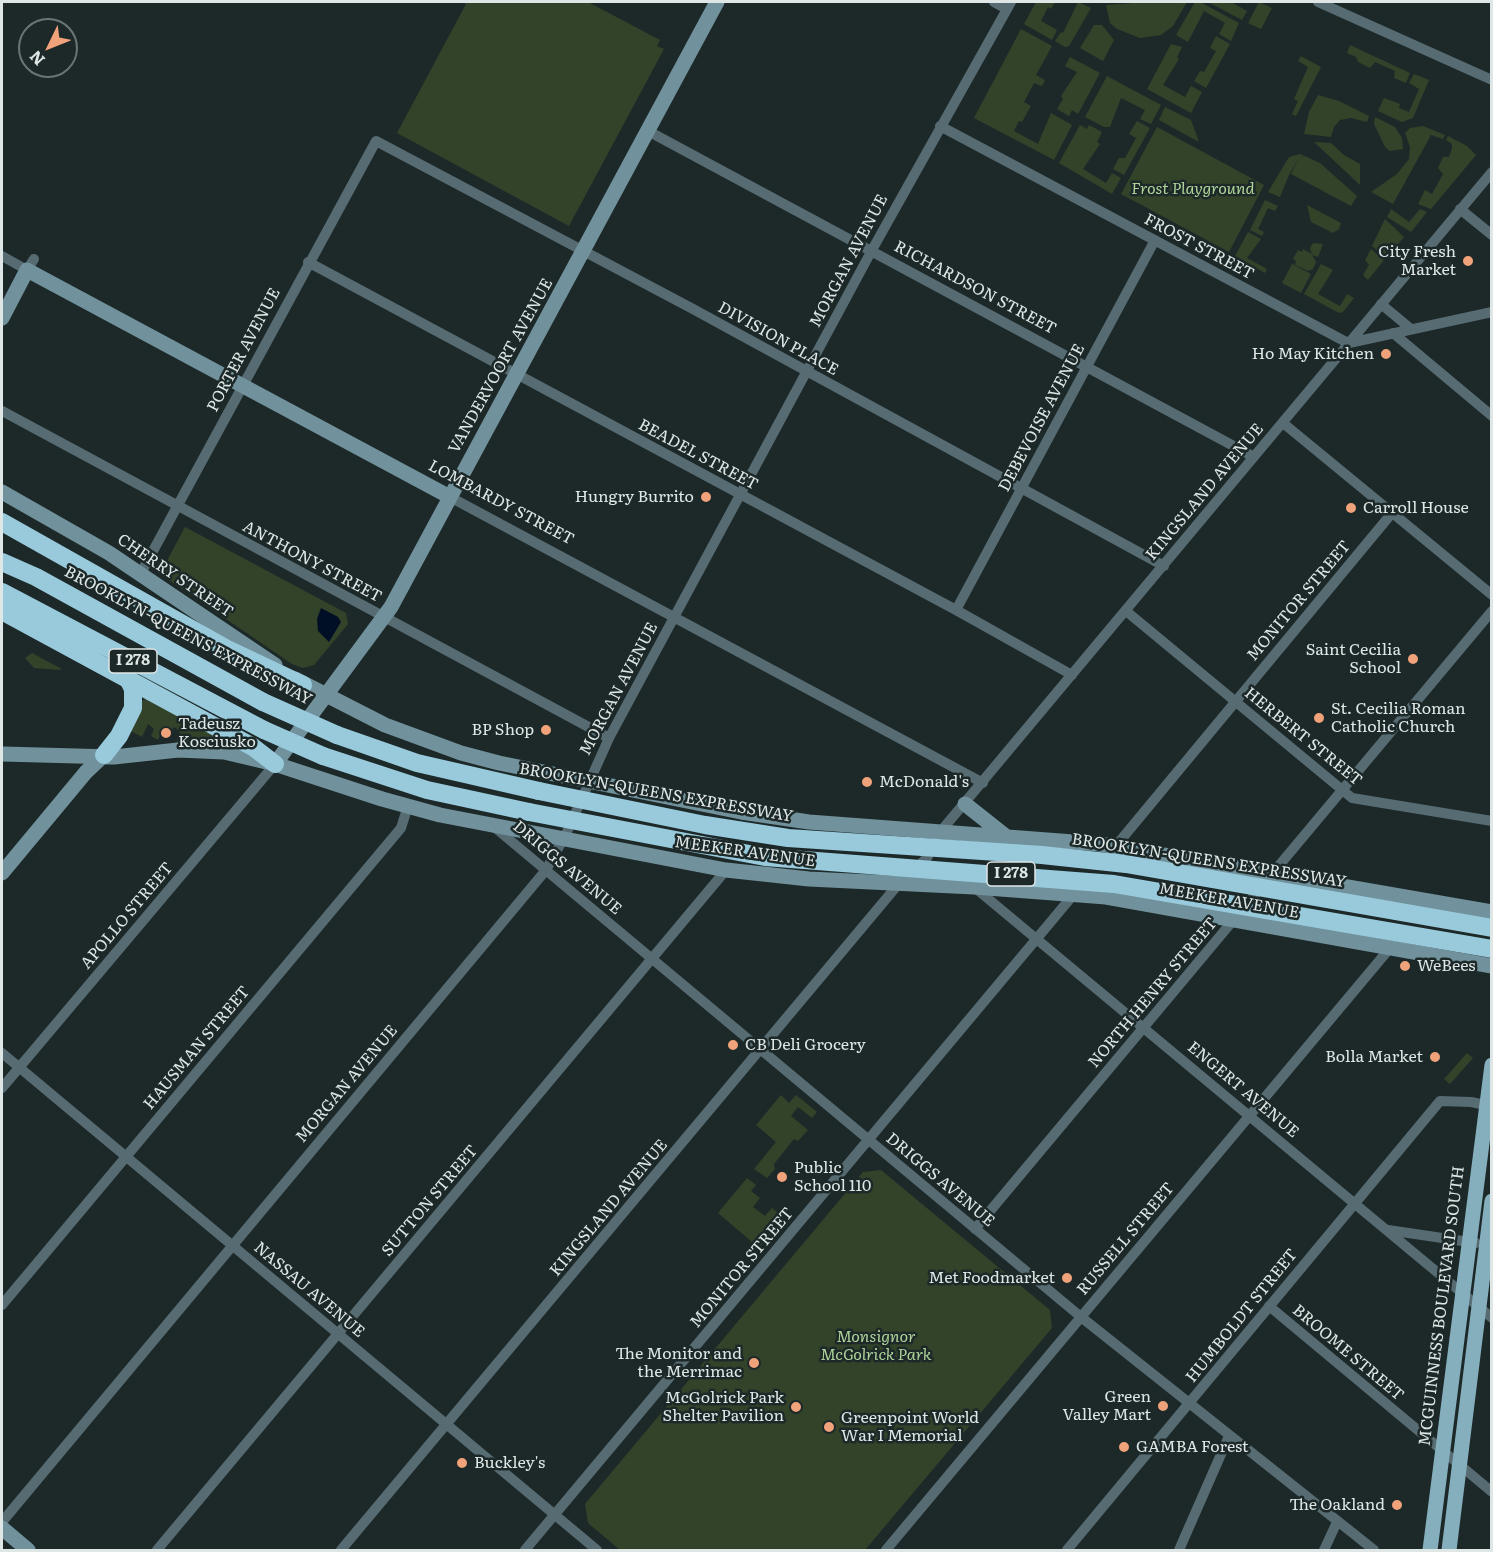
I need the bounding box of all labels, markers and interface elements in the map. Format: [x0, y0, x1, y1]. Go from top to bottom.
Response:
north arrow [18, 18, 78, 78]
text: N [23, 46, 50, 72]
park label: Frost Playground [1131, 179, 1255, 199]
street label: MORGAN AVENUE [806, 191, 892, 331]
street label: FROST STREET [1141, 210, 1257, 284]
street label: RICHARDSON STREET [891, 237, 1059, 339]
place label: City Fresh Market [1378, 242, 1456, 280]
marker: City Fresh Market [1461, 254, 1475, 268]
street label: VANDERVOORT AVENUE [445, 275, 557, 457]
street label: PORTER AVENUE [203, 285, 285, 415]
street label: DIVISION PLACE [714, 298, 842, 380]
street label: DEBEVOISE AVENUE [995, 341, 1089, 495]
place label: Ho May Kitchen [1252, 344, 1374, 364]
marker: Ho May Kitchen [1379, 347, 1393, 361]
street label: BEADEL STREET [635, 415, 761, 495]
street label: KINGSLAND AVENUE [1142, 420, 1268, 564]
street label: LOMBARDY STREET [425, 457, 577, 549]
place label: Hungry Burrito [575, 487, 694, 507]
marker: Hungry Burrito [699, 490, 713, 504]
place label: Carroll House [1363, 498, 1469, 518]
marker: Carroll House [1344, 501, 1358, 515]
street label: ANTHONY STREET [239, 517, 385, 607]
street label: CHERRY STREET [113, 530, 237, 622]
street label: MONITOR STREET [1243, 537, 1355, 665]
street label: BROOKLYN-QUEENS EXPRESSWAY [61, 562, 315, 710]
street label: MORGAN AVENUE [576, 619, 662, 759]
place label: Saint Cecilia School [1306, 640, 1401, 678]
road number: I 278 [109, 649, 157, 673]
marker: Saint Cecilia School [1406, 652, 1420, 666]
street label: HERBERT STREET [1240, 684, 1366, 790]
place label: St. Cecilia Roman Catholic Church [1331, 699, 1466, 737]
marker: St. Cecilia Roman Catholic Church [1312, 711, 1326, 725]
place label: Tadeusz Kosciusko [178, 714, 256, 752]
place label: BP Shop [471, 720, 534, 740]
marker: BP Shop [539, 723, 553, 737]
marker: Tadeusz Kosciusko [159, 726, 173, 740]
street label: BROOKLYN-QUEENS EXPRESSWAY [518, 759, 794, 827]
place label: McDonald's [879, 772, 969, 792]
marker: McDonald's [860, 775, 874, 789]
street label: DRIGGS AVENUE [509, 817, 625, 919]
street label: BROOKLYN-QUEENS EXPRESSWAY [1070, 830, 1348, 892]
street label: MEEKER AVENUE [673, 833, 817, 871]
street label: APOLLO STREET [77, 859, 177, 973]
road number: I 278 [987, 862, 1035, 886]
street label: MEEKER AVENUE [1157, 879, 1301, 923]
street label: NORTH HENRY STREET [1085, 914, 1221, 1072]
place label: WeBees [1417, 956, 1475, 976]
marker: WeBees [1398, 959, 1412, 973]
street label: HAUSMAN STREET [140, 982, 254, 1114]
street label: MORGAN AVENUE [292, 1021, 402, 1147]
place label: CB Deli Grocery [745, 1035, 866, 1055]
marker: CB Deli Grocery [726, 1038, 740, 1052]
street label: ENGERT AVENUE [1183, 1038, 1303, 1142]
place label: Bolla Market [1325, 1047, 1423, 1067]
marker: Bolla Market [1428, 1050, 1442, 1064]
street label: DRIGGS AVENUE [882, 1129, 998, 1231]
street label: KINGSLAND AVENUE [546, 1136, 672, 1280]
street label: SUTTON STREET [378, 1142, 482, 1260]
place label: Public School 110 [794, 1158, 871, 1196]
street label: MCGUINNESS BOULEVARD SOUTH [1415, 1165, 1469, 1447]
marker: Public School 110 [775, 1170, 789, 1184]
street label: RUSSELL STREET [1073, 1179, 1179, 1299]
street label: MONITOR STREET [686, 1204, 798, 1332]
street label: NASSAU AVENUE [250, 1238, 368, 1342]
street label: HUMBOLDT STREET [1182, 1245, 1302, 1387]
place label: Met Foodmarket [929, 1268, 1055, 1288]
marker: Met Foodmarket [1060, 1271, 1074, 1285]
street label: BROOME STREET [1288, 1301, 1408, 1405]
park label: Monsignor McGolrick Park [821, 1327, 931, 1365]
place label: The Monitor and the Merrimac [615, 1344, 742, 1382]
marker: The Monitor and the Merrimac [747, 1356, 761, 1370]
place label: Green Valley Mart [1062, 1387, 1151, 1425]
place label: McGolrick Park Shelter Pavilion [662, 1388, 784, 1426]
marker: Green Valley Mart [1156, 1399, 1170, 1413]
marker: McGolrick Park Shelter Pavilion [789, 1400, 803, 1414]
place label: Greenpoint World War I Memorial [841, 1408, 979, 1446]
marker: Greenpoint World War I Memorial [822, 1420, 836, 1434]
place label: GAMBA Forest [1136, 1437, 1249, 1457]
marker: GAMBA Forest [1117, 1440, 1131, 1454]
place label: Buckley's [474, 1453, 545, 1473]
marker: Buckley's [455, 1456, 469, 1470]
place label: The Oakland [1289, 1495, 1385, 1515]
marker: The Oakland [1390, 1498, 1404, 1512]

